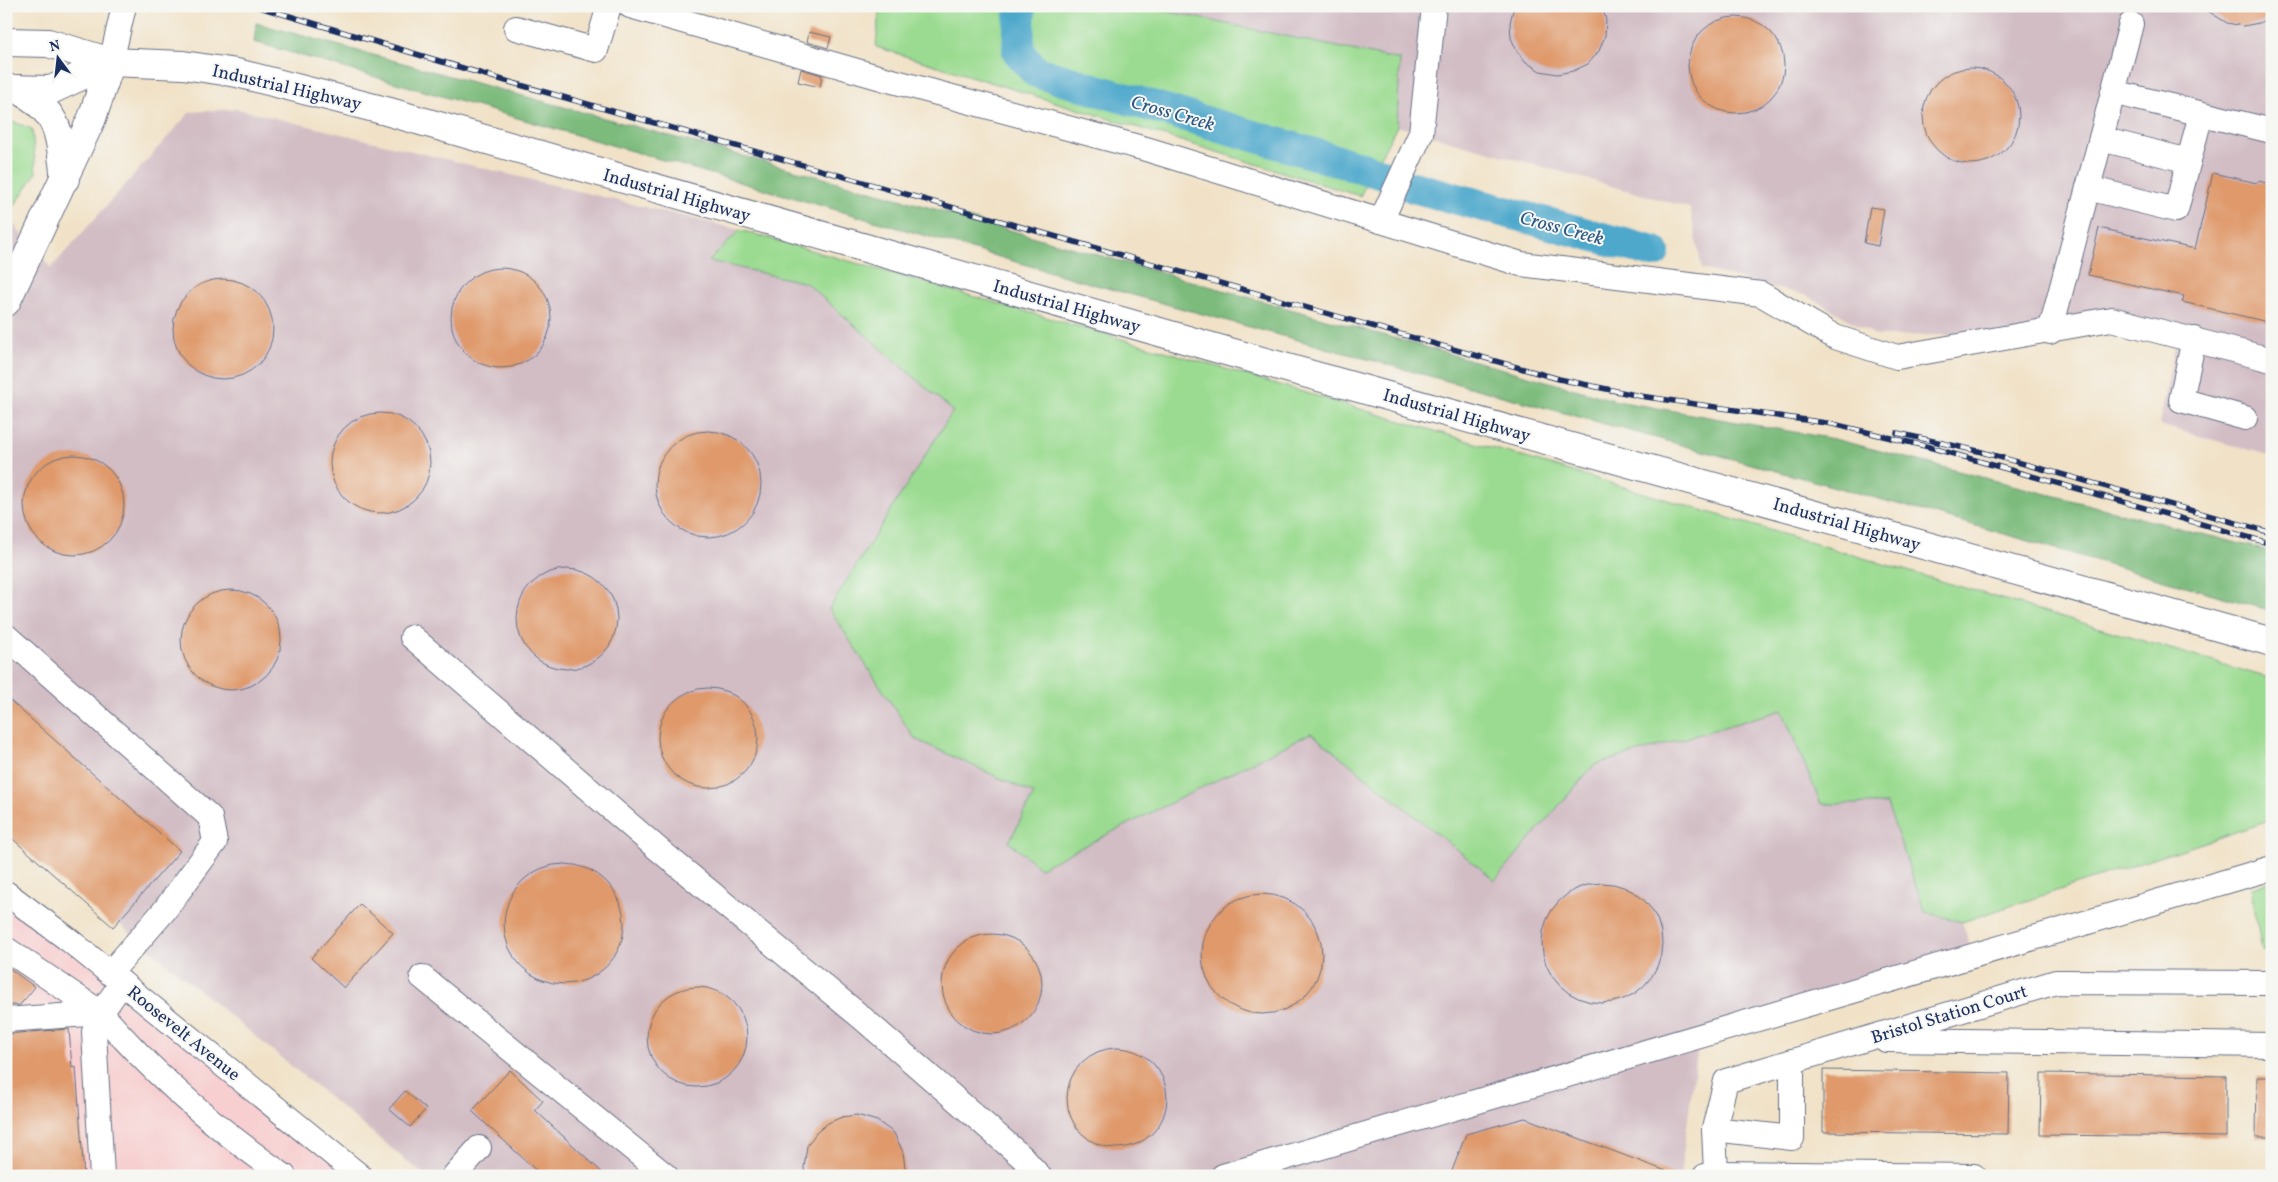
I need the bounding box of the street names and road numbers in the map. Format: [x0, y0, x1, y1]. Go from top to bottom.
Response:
street label: Industrial Highway [209, 59, 364, 118]
street label: Industrial Highway [600, 163, 754, 230]
street label: Industrial Highway [990, 274, 1144, 341]
street label: Industrial Highway [1380, 383, 1534, 450]
street label: Industrial Highway [1770, 492, 1924, 559]
street label: Bristol Station Court [1868, 980, 2031, 1051]
street label: Roosevelt Avenue [121, 981, 245, 1088]

